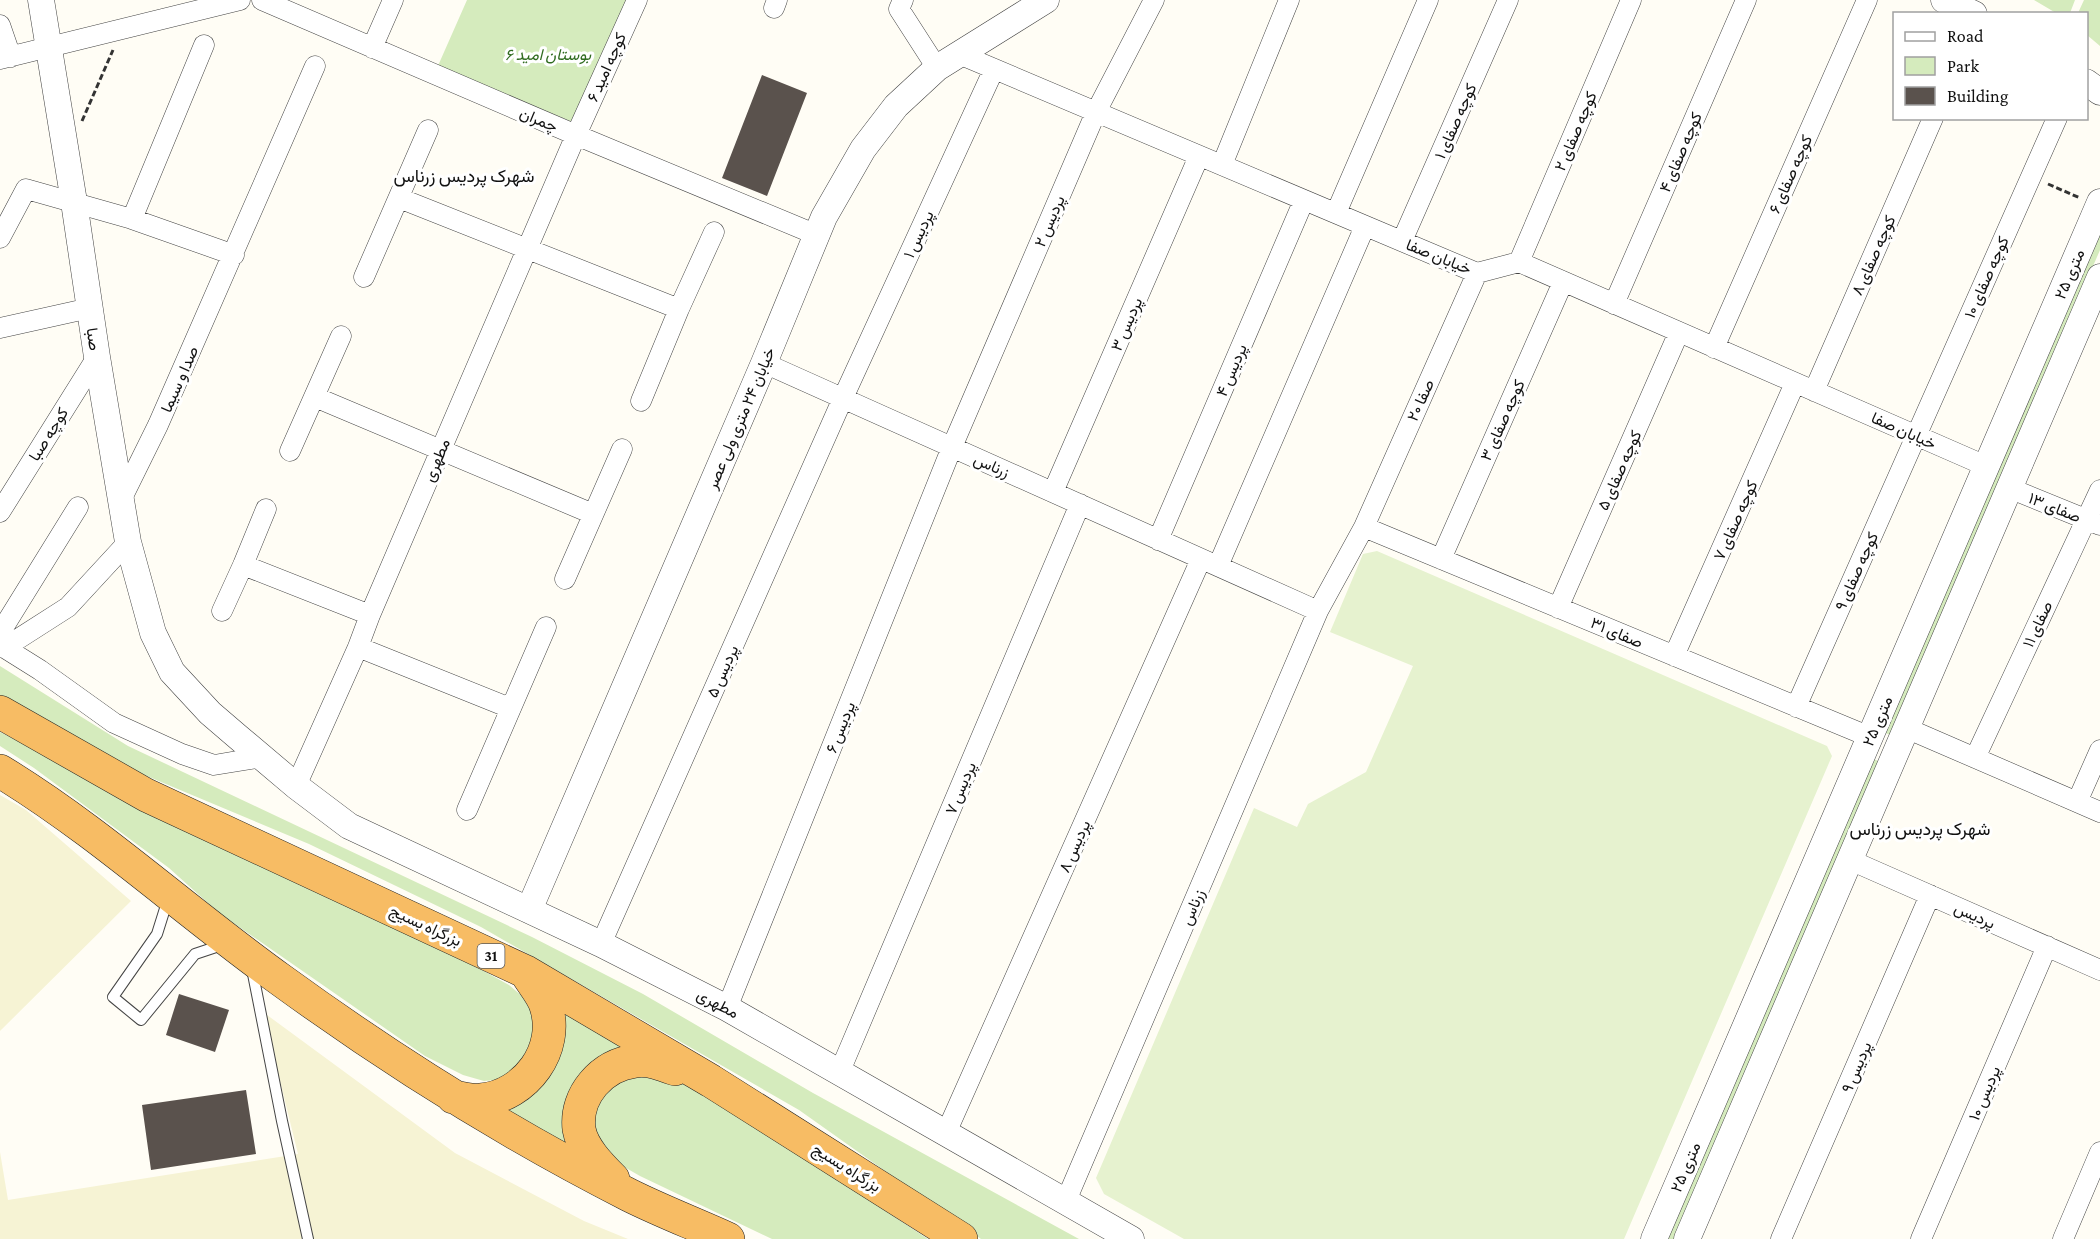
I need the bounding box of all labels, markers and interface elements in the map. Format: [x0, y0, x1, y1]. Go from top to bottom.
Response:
legend [1893, 12, 2088, 120]
text: Road [1947, 26, 1984, 46]
street label: کوچه امید ۶ [584, 30, 632, 105]
park label: بوستان امید ۶ [505, 46, 592, 65]
text: Park [1947, 56, 1979, 76]
street label: کوچه صفای ۱ [1431, 81, 1482, 163]
text: Building [1947, 86, 2009, 106]
street label: کوچه صفای ۲ [1551, 89, 1603, 175]
street label: چمران [516, 104, 561, 138]
street label: کوچه صفای ۴ [1656, 110, 1708, 196]
street label: کوچه صفای ۶ [1766, 132, 1818, 217]
district label: شهرک پردیس زرناس [393, 166, 535, 188]
street label: پردیس ۲ [1031, 193, 1071, 251]
street label: پردیس ۱ [900, 208, 940, 262]
street label: کوچه صفای ۸ [1848, 213, 1901, 299]
street label: کوچه صفای ۱۰ [1961, 234, 2015, 322]
street label: خیابان صفا [1403, 236, 1474, 278]
street label: ۲۵ متری [2051, 247, 2089, 302]
street label: پردیس ۳ [1108, 295, 1148, 355]
street label: صبا [82, 326, 104, 352]
street label: پردیس ۴ [1213, 342, 1253, 400]
street label: صدا و سیما [157, 344, 203, 416]
street label: خیابان ۲۴ متری ولی عصر [703, 345, 780, 493]
street label: صفا ۲۰ [1404, 377, 1437, 424]
street label: کوچه صفای ۳ [1477, 377, 1531, 464]
street label: کوچه صبا [25, 405, 74, 466]
street label: خیابان صفا [1868, 409, 1939, 453]
street label: کوچه صفای ۵ [1594, 428, 1647, 514]
street label: مطهری [420, 436, 455, 485]
street label: زرناس [970, 450, 1012, 483]
street label: کوچه صفای ۷ [1710, 478, 1763, 564]
street label: صفای ۱۳ [2025, 489, 2083, 527]
street label: کوچه صفای ۹ [1832, 529, 1884, 614]
street label: صفای ۱۱ [2019, 598, 2057, 651]
street label: صفای ۳۱ [1587, 614, 1645, 653]
street label: پردیس ۵ [703, 642, 744, 701]
street label: ۲۵ متری [1859, 694, 1897, 749]
street label: پردیس ۶ [823, 699, 861, 756]
street label: پردیس ۷ [942, 759, 982, 818]
street label: پردیس ۸ [1055, 817, 1096, 876]
district label: شهرک پردیس زرناس [1849, 819, 1991, 841]
street label: زرناس [1177, 887, 1209, 928]
street label: پردیس [1951, 899, 1998, 935]
street label: بزرگراه بسیج [386, 901, 464, 952]
road number: 31 [478, 944, 504, 968]
street label: مطهری [693, 985, 742, 1023]
street label: پردیس ۹ [1838, 1039, 1878, 1096]
street label: پردیس ۱۰ [1965, 1064, 2006, 1124]
street label: بزرگراه بسیج [808, 1140, 884, 1198]
street label: ۲۵ متری [1667, 1140, 1705, 1195]

